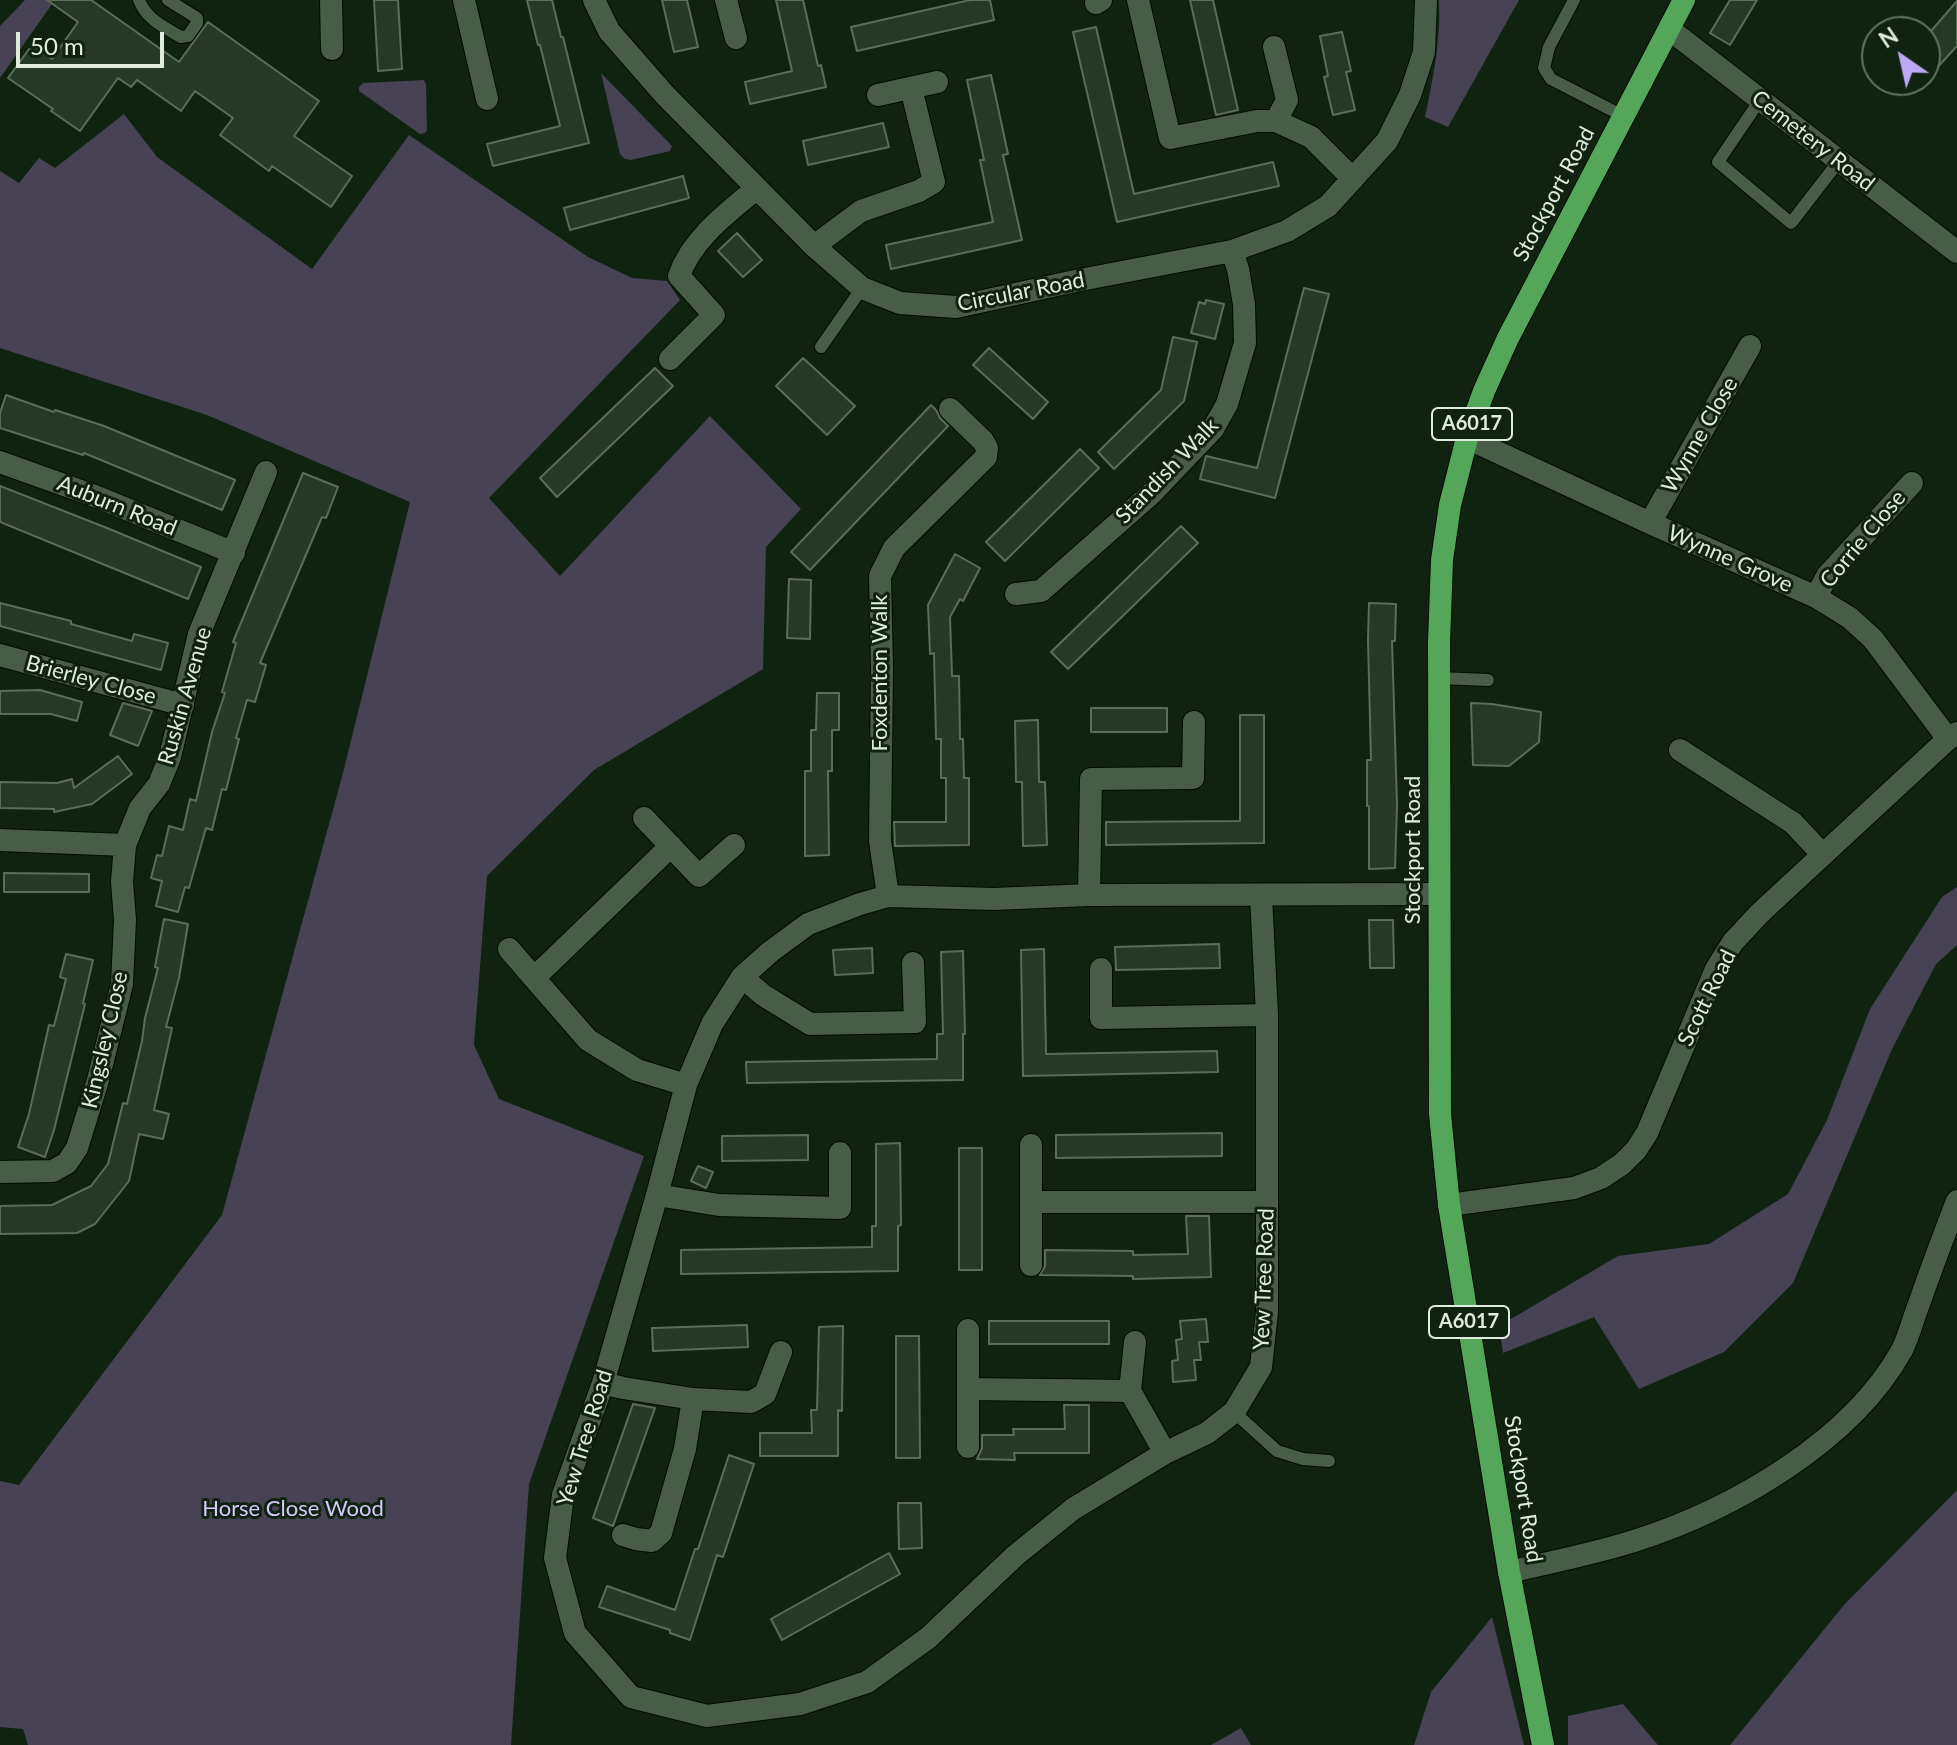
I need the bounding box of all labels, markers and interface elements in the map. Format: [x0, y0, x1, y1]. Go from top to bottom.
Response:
scale bar [20, 16, 168, 66]
north arrow [1861, 16, 1941, 96]
text: N [1874, 21, 1903, 53]
text: 50 m [30, 31, 84, 60]
street label: Cemetery Road [1746, 85, 1880, 197]
street label: Stockport Road [1507, 122, 1601, 266]
street label: Circular Road [955, 267, 1087, 317]
street label: Wynne Close [1656, 372, 1744, 498]
road number: A6017 [1432, 408, 1512, 440]
street label: Standish Walk [1110, 413, 1224, 529]
street label: Auburn Road [54, 470, 180, 542]
street label: Corrie Close [1815, 485, 1911, 593]
street label: Wynne Grove [1663, 520, 1797, 598]
street label: Foxdenton Walk [867, 594, 893, 752]
street label: Ruskin Avenue [153, 624, 217, 768]
street label: Brierley Close [23, 650, 159, 710]
street label: Stockport Road [1400, 776, 1426, 924]
street label: Scott Road [1672, 946, 1742, 1050]
street label: Kingsley Close [76, 969, 134, 1111]
street label: Yew Tree Road [1248, 1208, 1280, 1350]
road number: A6017 [1429, 1306, 1509, 1338]
street label: Yew Tree Road [552, 1366, 618, 1510]
street label: Stockport Road [1498, 1414, 1548, 1564]
park label: Horse Close Wood [202, 1496, 384, 1522]

